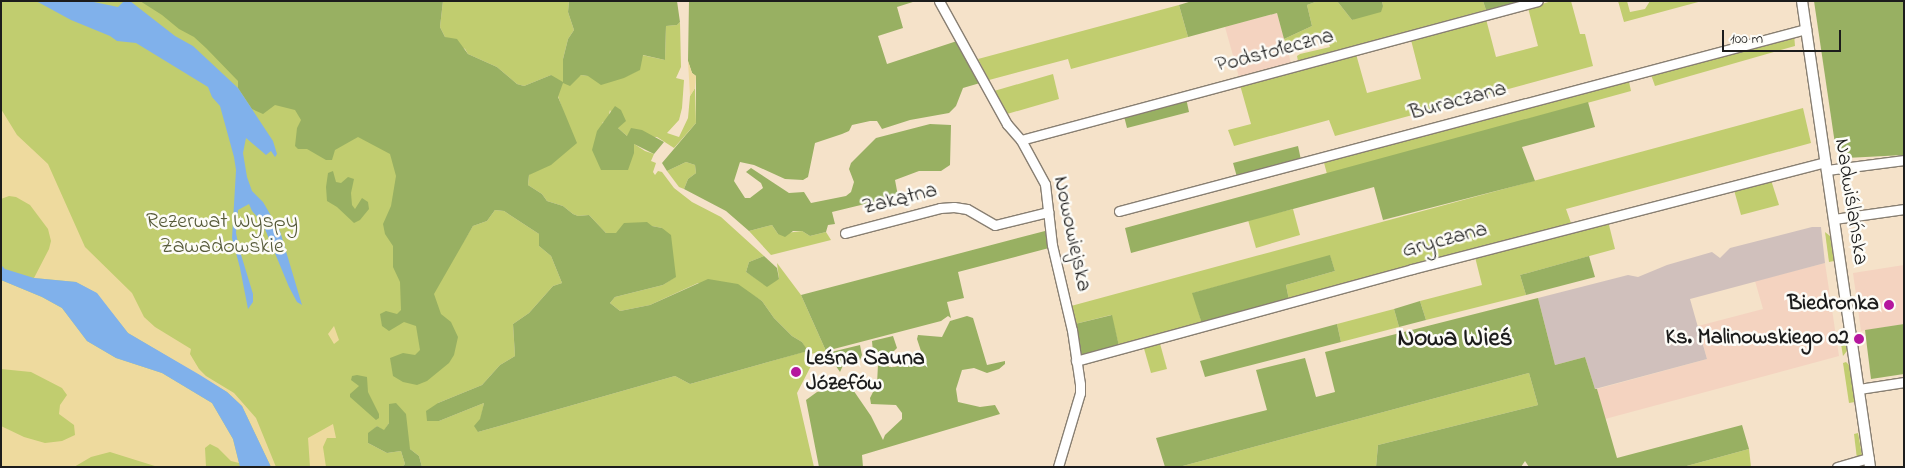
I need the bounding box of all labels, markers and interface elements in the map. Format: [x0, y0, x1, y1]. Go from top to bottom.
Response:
scale bar [1725, 20, 1844, 52]
street label: Podstołeczna [1213, 24, 1337, 80]
text: 100 m [1730, 28, 1763, 50]
street label: Buraczana [1406, 76, 1510, 128]
street label: Nadwiślańska [1827, 137, 1873, 267]
street label: Nowowiejska [1046, 174, 1096, 294]
street label: Zakątna [860, 178, 940, 222]
park label: Rezerwat Wyspy Zawadowskie [146, 209, 298, 260]
street label: Gryczana [1400, 217, 1490, 265]
place label: Biedronka [1787, 292, 1879, 318]
marker: Biedronka [1883, 299, 1895, 311]
district label: Nowa Wieś [1397, 324, 1513, 354]
place label: Ks. Malinowskiego 02 [1666, 326, 1849, 352]
marker: Ks. Malinowskiego 02 [1853, 333, 1865, 345]
place label: Leśna Sauna Józefów [806, 346, 925, 398]
marker: Leśna Sauna Józefów [790, 366, 802, 378]

